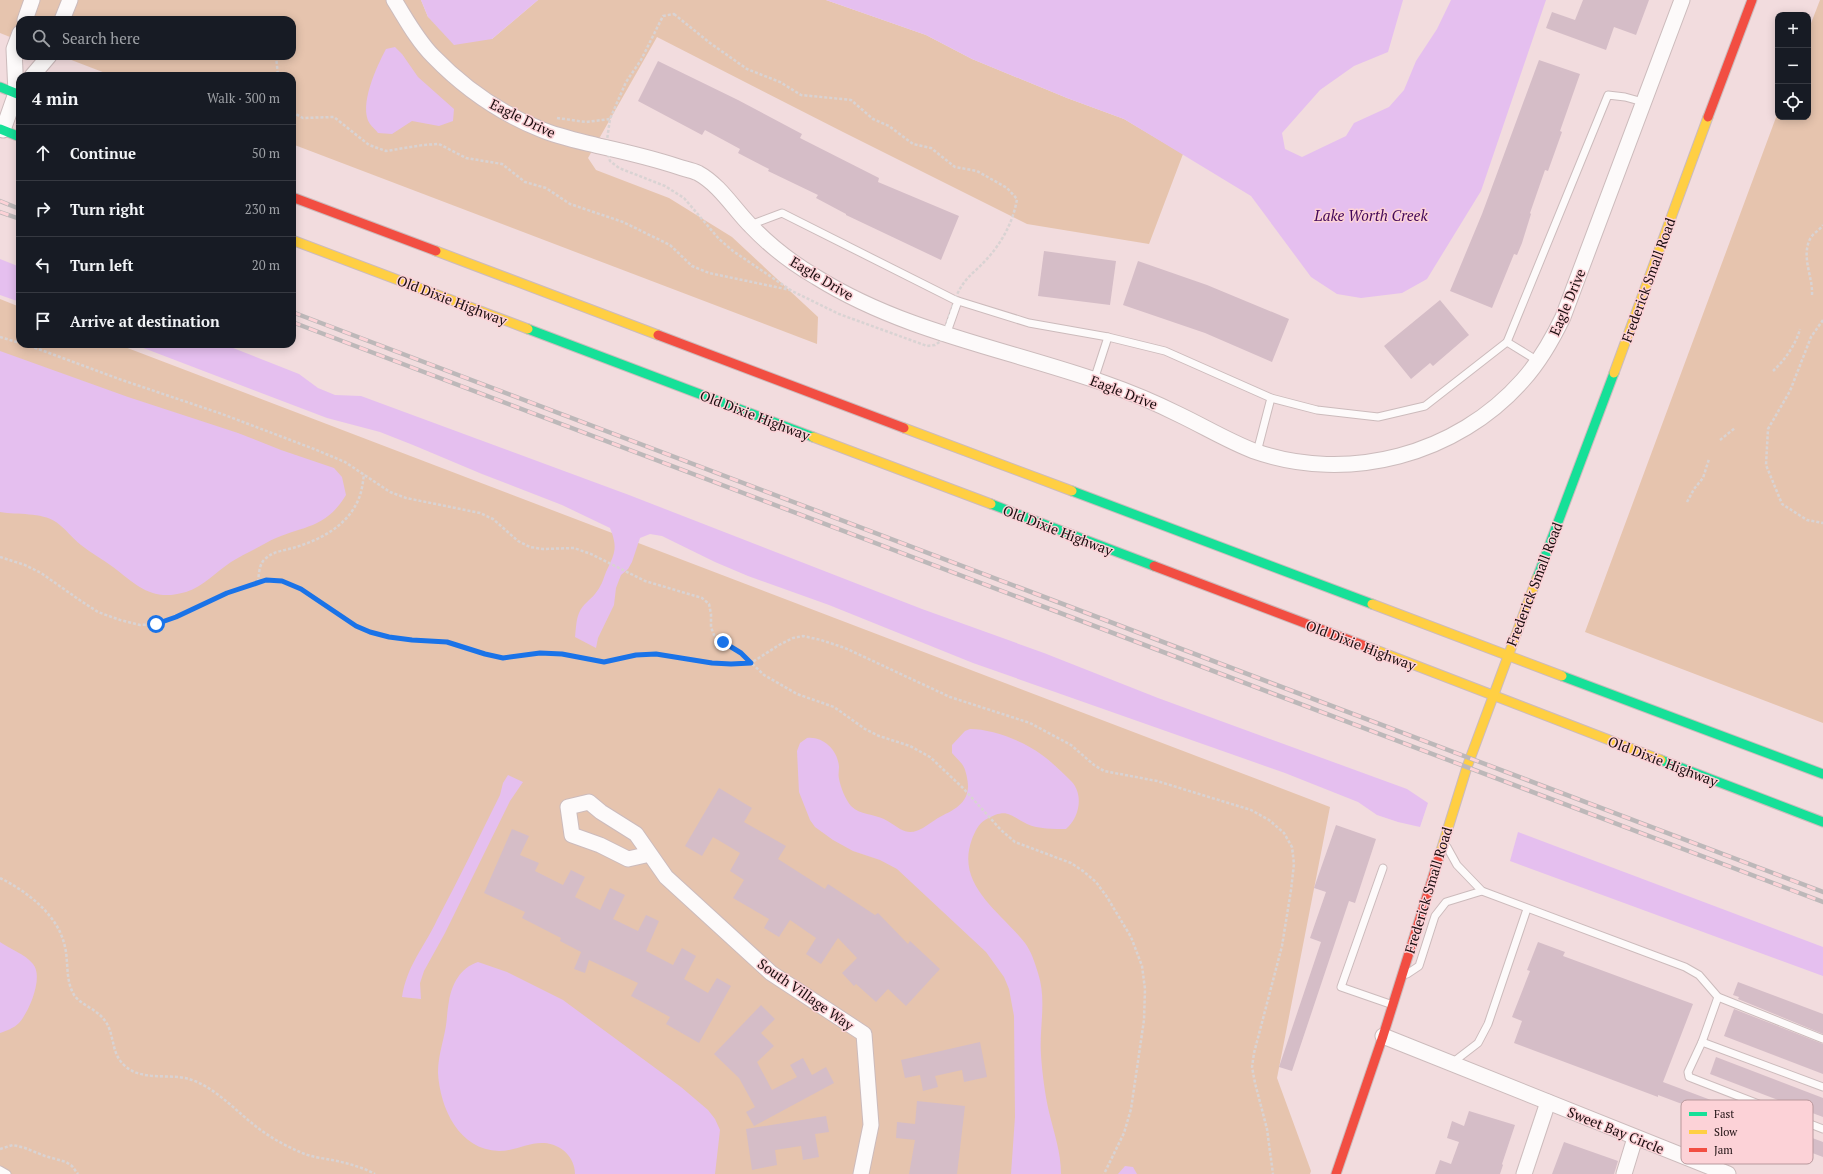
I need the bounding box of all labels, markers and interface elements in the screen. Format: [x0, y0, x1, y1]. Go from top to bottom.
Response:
map controls [1775, 12, 1811, 120]
button: + [1775, 12, 1811, 48]
search box [16, 16, 296, 60]
icon: search [30, 27, 52, 49]
text: Search here [62, 28, 140, 48]
button: − [1775, 48, 1811, 84]
button: locate [1775, 84, 1811, 120]
text: 4 min [32, 87, 79, 110]
text: Walk · 300 m [207, 89, 280, 107]
street label: Eagle Drive [487, 94, 559, 142]
icon: ahead [32, 142, 54, 164]
text: Continue [70, 143, 136, 163]
text: 50 m [252, 144, 280, 162]
icon: right [32, 198, 54, 220]
text: Turn right [70, 199, 145, 219]
text: 230 m [245, 200, 280, 218]
water label: Lake Worth Creek [1313, 205, 1428, 225]
street label: Frederick Small Road [1617, 215, 1679, 345]
street label: Eagle Drive [787, 252, 857, 304]
icon: left [32, 254, 54, 276]
text: Turn left [70, 255, 134, 275]
text: 20 m [252, 256, 280, 274]
street label: Eagle Drive [1544, 266, 1590, 338]
street label: Old Dixie Highway [394, 270, 510, 330]
icon: arrive [32, 310, 54, 332]
text: Arrive at destination [70, 311, 220, 331]
street label: Eagle Drive [1088, 370, 1160, 414]
street label: Old Dixie Highway [697, 385, 813, 445]
street label: Old Dixie Highway [1000, 500, 1116, 560]
street label: Frederick Small Road [1502, 519, 1566, 649]
route start [147, 615, 165, 633]
street label: Old Dixie Highway [1303, 615, 1419, 675]
route end [714, 633, 732, 651]
street label: Old Dixie Highway [1605, 731, 1721, 791]
street label: Frederick Small Road [1400, 824, 1456, 956]
street label: South Village Way [754, 954, 859, 1035]
legend [1681, 1100, 1813, 1164]
street label: Sweet Bay Circle [1565, 1102, 1667, 1158]
text: Fast [1714, 1107, 1734, 1121]
text: Slow [1714, 1125, 1738, 1139]
text: Jam [1714, 1143, 1733, 1157]

